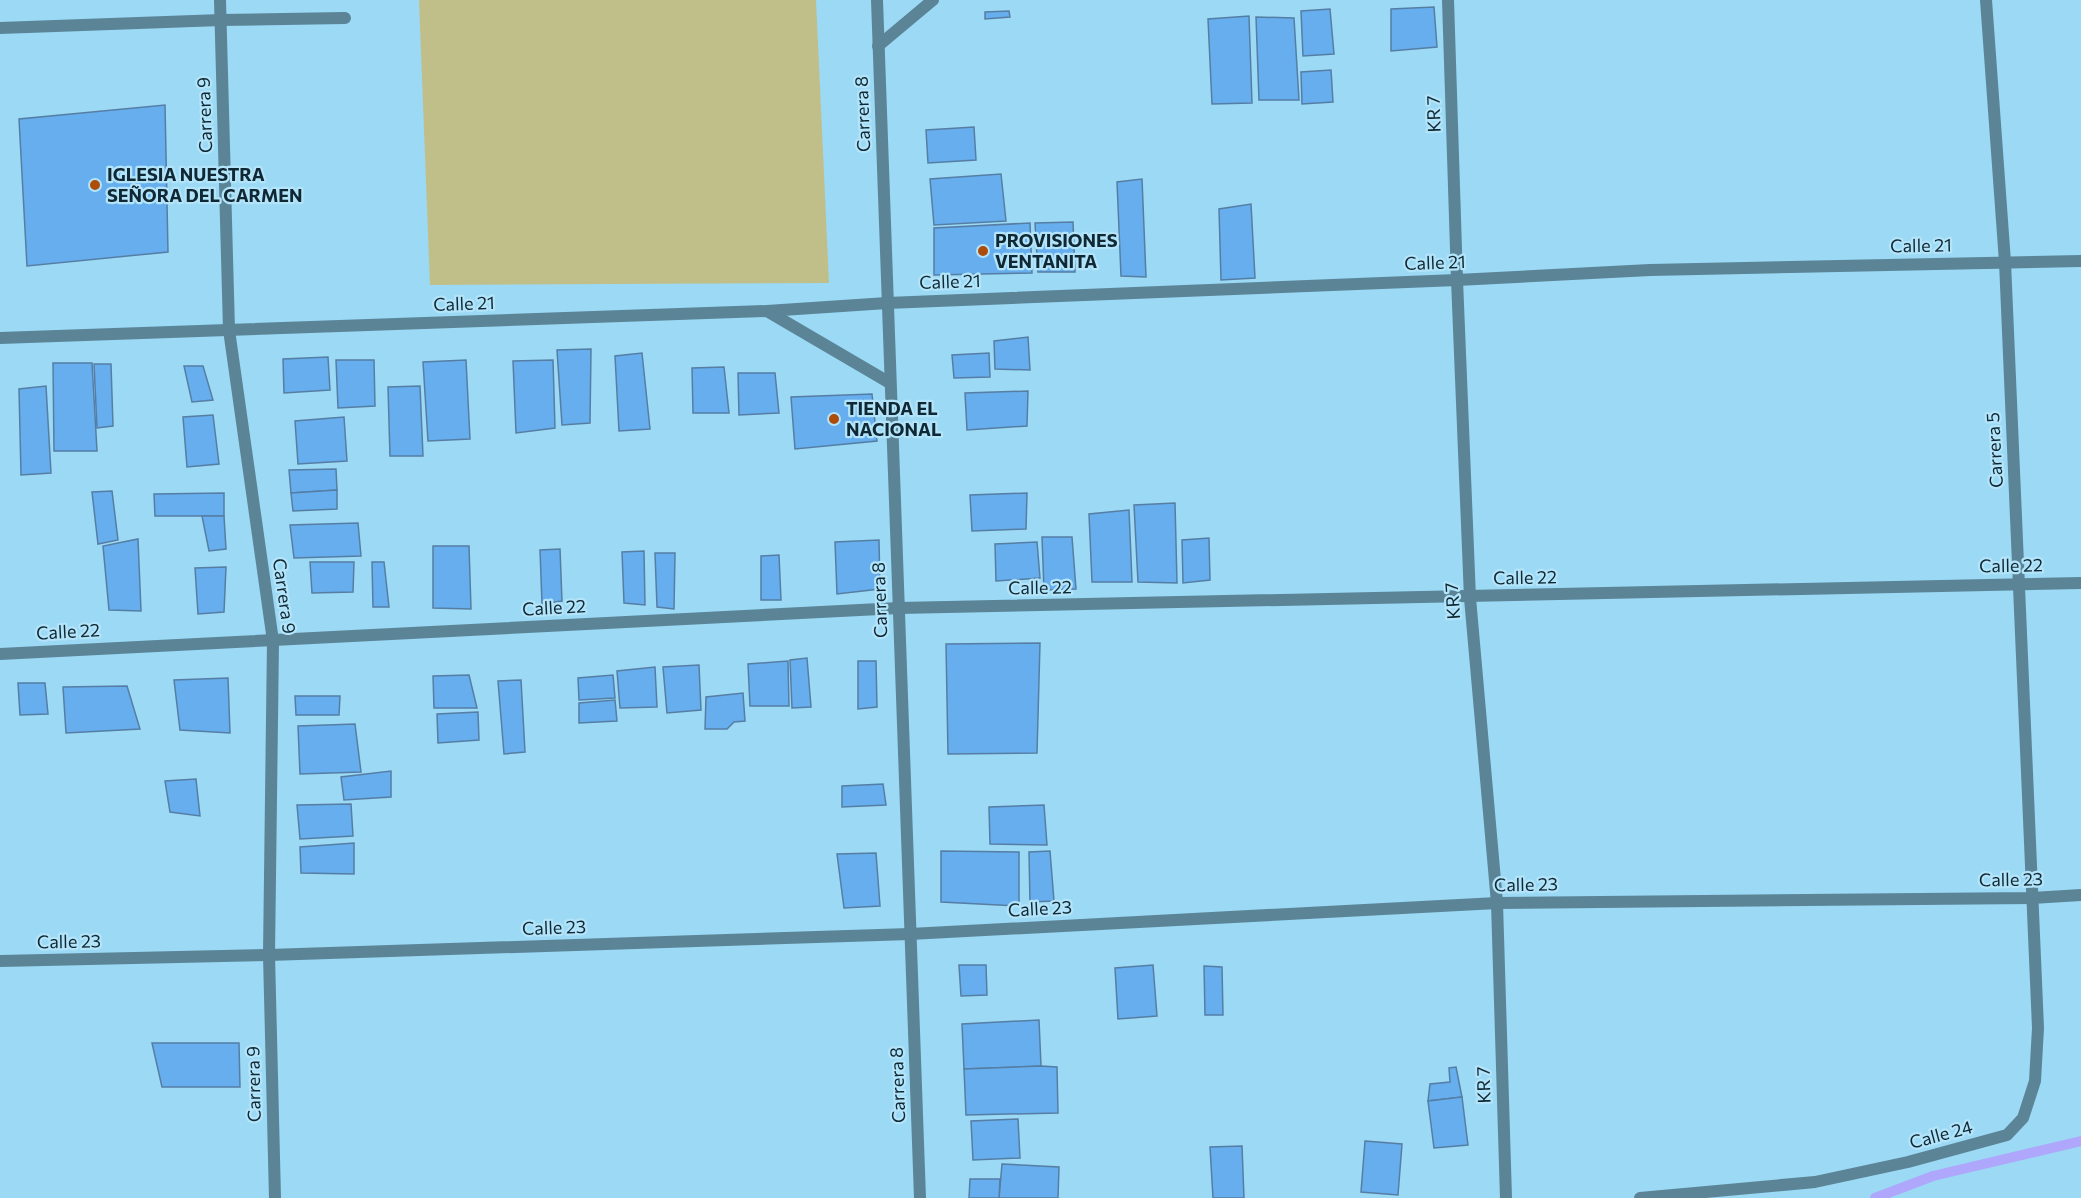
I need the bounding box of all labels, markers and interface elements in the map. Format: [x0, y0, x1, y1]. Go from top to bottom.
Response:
street label: Carrera 8 [850, 76, 874, 152]
street label: Carrera 9 [192, 77, 216, 153]
street label: KR 7 [1421, 95, 1445, 133]
place label: IGLESIA NUESTRA SEÑORA DEL CARMEN [107, 163, 303, 206]
marker: IGLESIA NUESTRA SEÑORA DEL CARMEN [88, 178, 102, 192]
place label: PROVISIONES VENTANITA [995, 229, 1118, 272]
street label: Calle 21 [1890, 233, 1952, 257]
marker: PROVISIONES VENTANITA [976, 244, 990, 258]
street label: Calle 21 [1404, 250, 1466, 274]
street label: Calle 21 [919, 269, 981, 293]
street label: Calle 21 [433, 291, 495, 315]
place label: TIENDA EL NACIONAL [846, 397, 941, 440]
marker: TIENDA EL NACIONAL [827, 412, 841, 426]
street label: Carrera 5 [1981, 412, 2007, 488]
street label: Calle 22 [1979, 553, 2043, 577]
street label: Carrera 9 [269, 557, 301, 635]
street label: Carrera 8 [867, 562, 891, 638]
street label: Calle 22 [1493, 565, 1557, 589]
street label: Calle 22 [1008, 575, 1072, 599]
street label: KR 7 [1440, 582, 1464, 620]
street label: Calle 22 [522, 594, 586, 620]
street label: Calle 22 [36, 618, 100, 644]
street label: Calle 23 [1979, 867, 2043, 891]
street label: Calle 23 [1494, 872, 1558, 896]
street label: Calle 23 [1007, 895, 1073, 921]
street label: Calle 23 [522, 915, 586, 939]
street label: Calle 23 [37, 929, 101, 953]
street label: Carrera 9 [241, 1046, 265, 1122]
street label: Carrera 8 [885, 1047, 909, 1123]
street label: KR 7 [1471, 1066, 1495, 1104]
street label: Calle 24 [1907, 1115, 1975, 1153]

